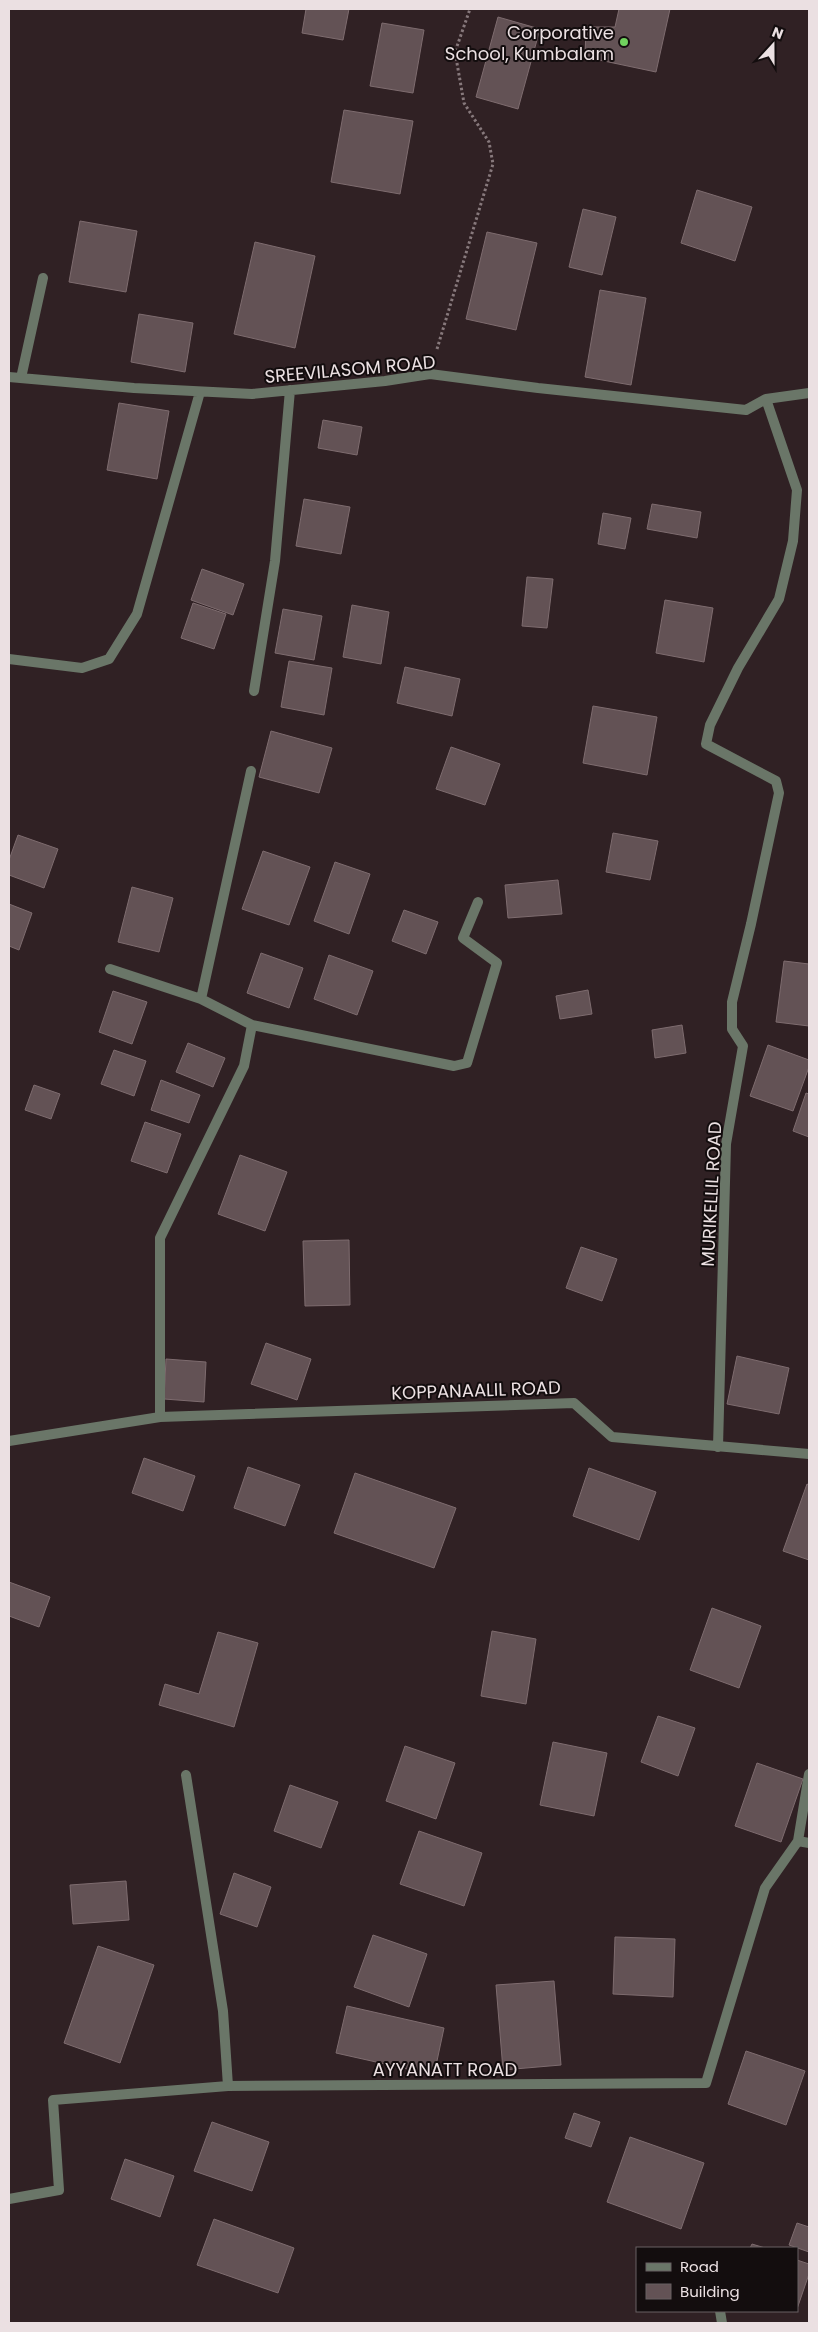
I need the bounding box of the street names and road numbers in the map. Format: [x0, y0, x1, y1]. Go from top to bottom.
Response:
street label: SREEVILASOM ROAD [264, 349, 436, 389]
street label: MURIKELLIL ROAD [695, 1121, 727, 1267]
street label: KOPPANAALIL ROAD [391, 1375, 561, 1405]
street label: AYYANATT ROAD [373, 2057, 517, 2082]

